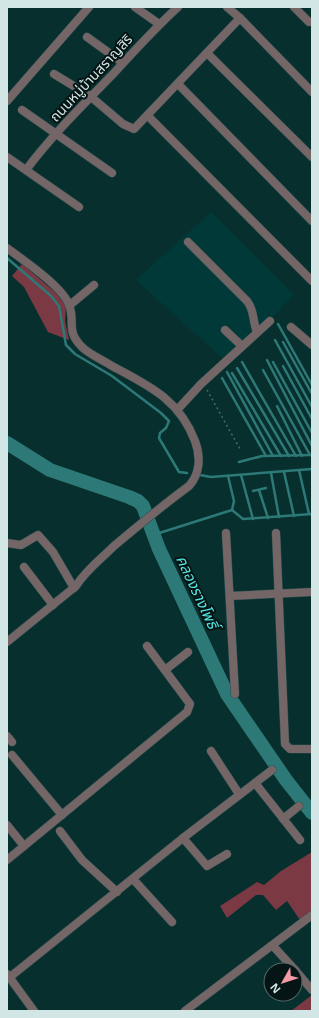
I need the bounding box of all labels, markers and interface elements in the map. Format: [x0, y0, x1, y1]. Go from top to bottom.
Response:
street label: ถนนหมู่บ้านสราญสิริ [45, 30, 136, 126]
water label: คลองรางโพธิ์ [172, 552, 225, 635]
north arrow [263, 962, 303, 1002]
text: N [266, 980, 283, 997]

